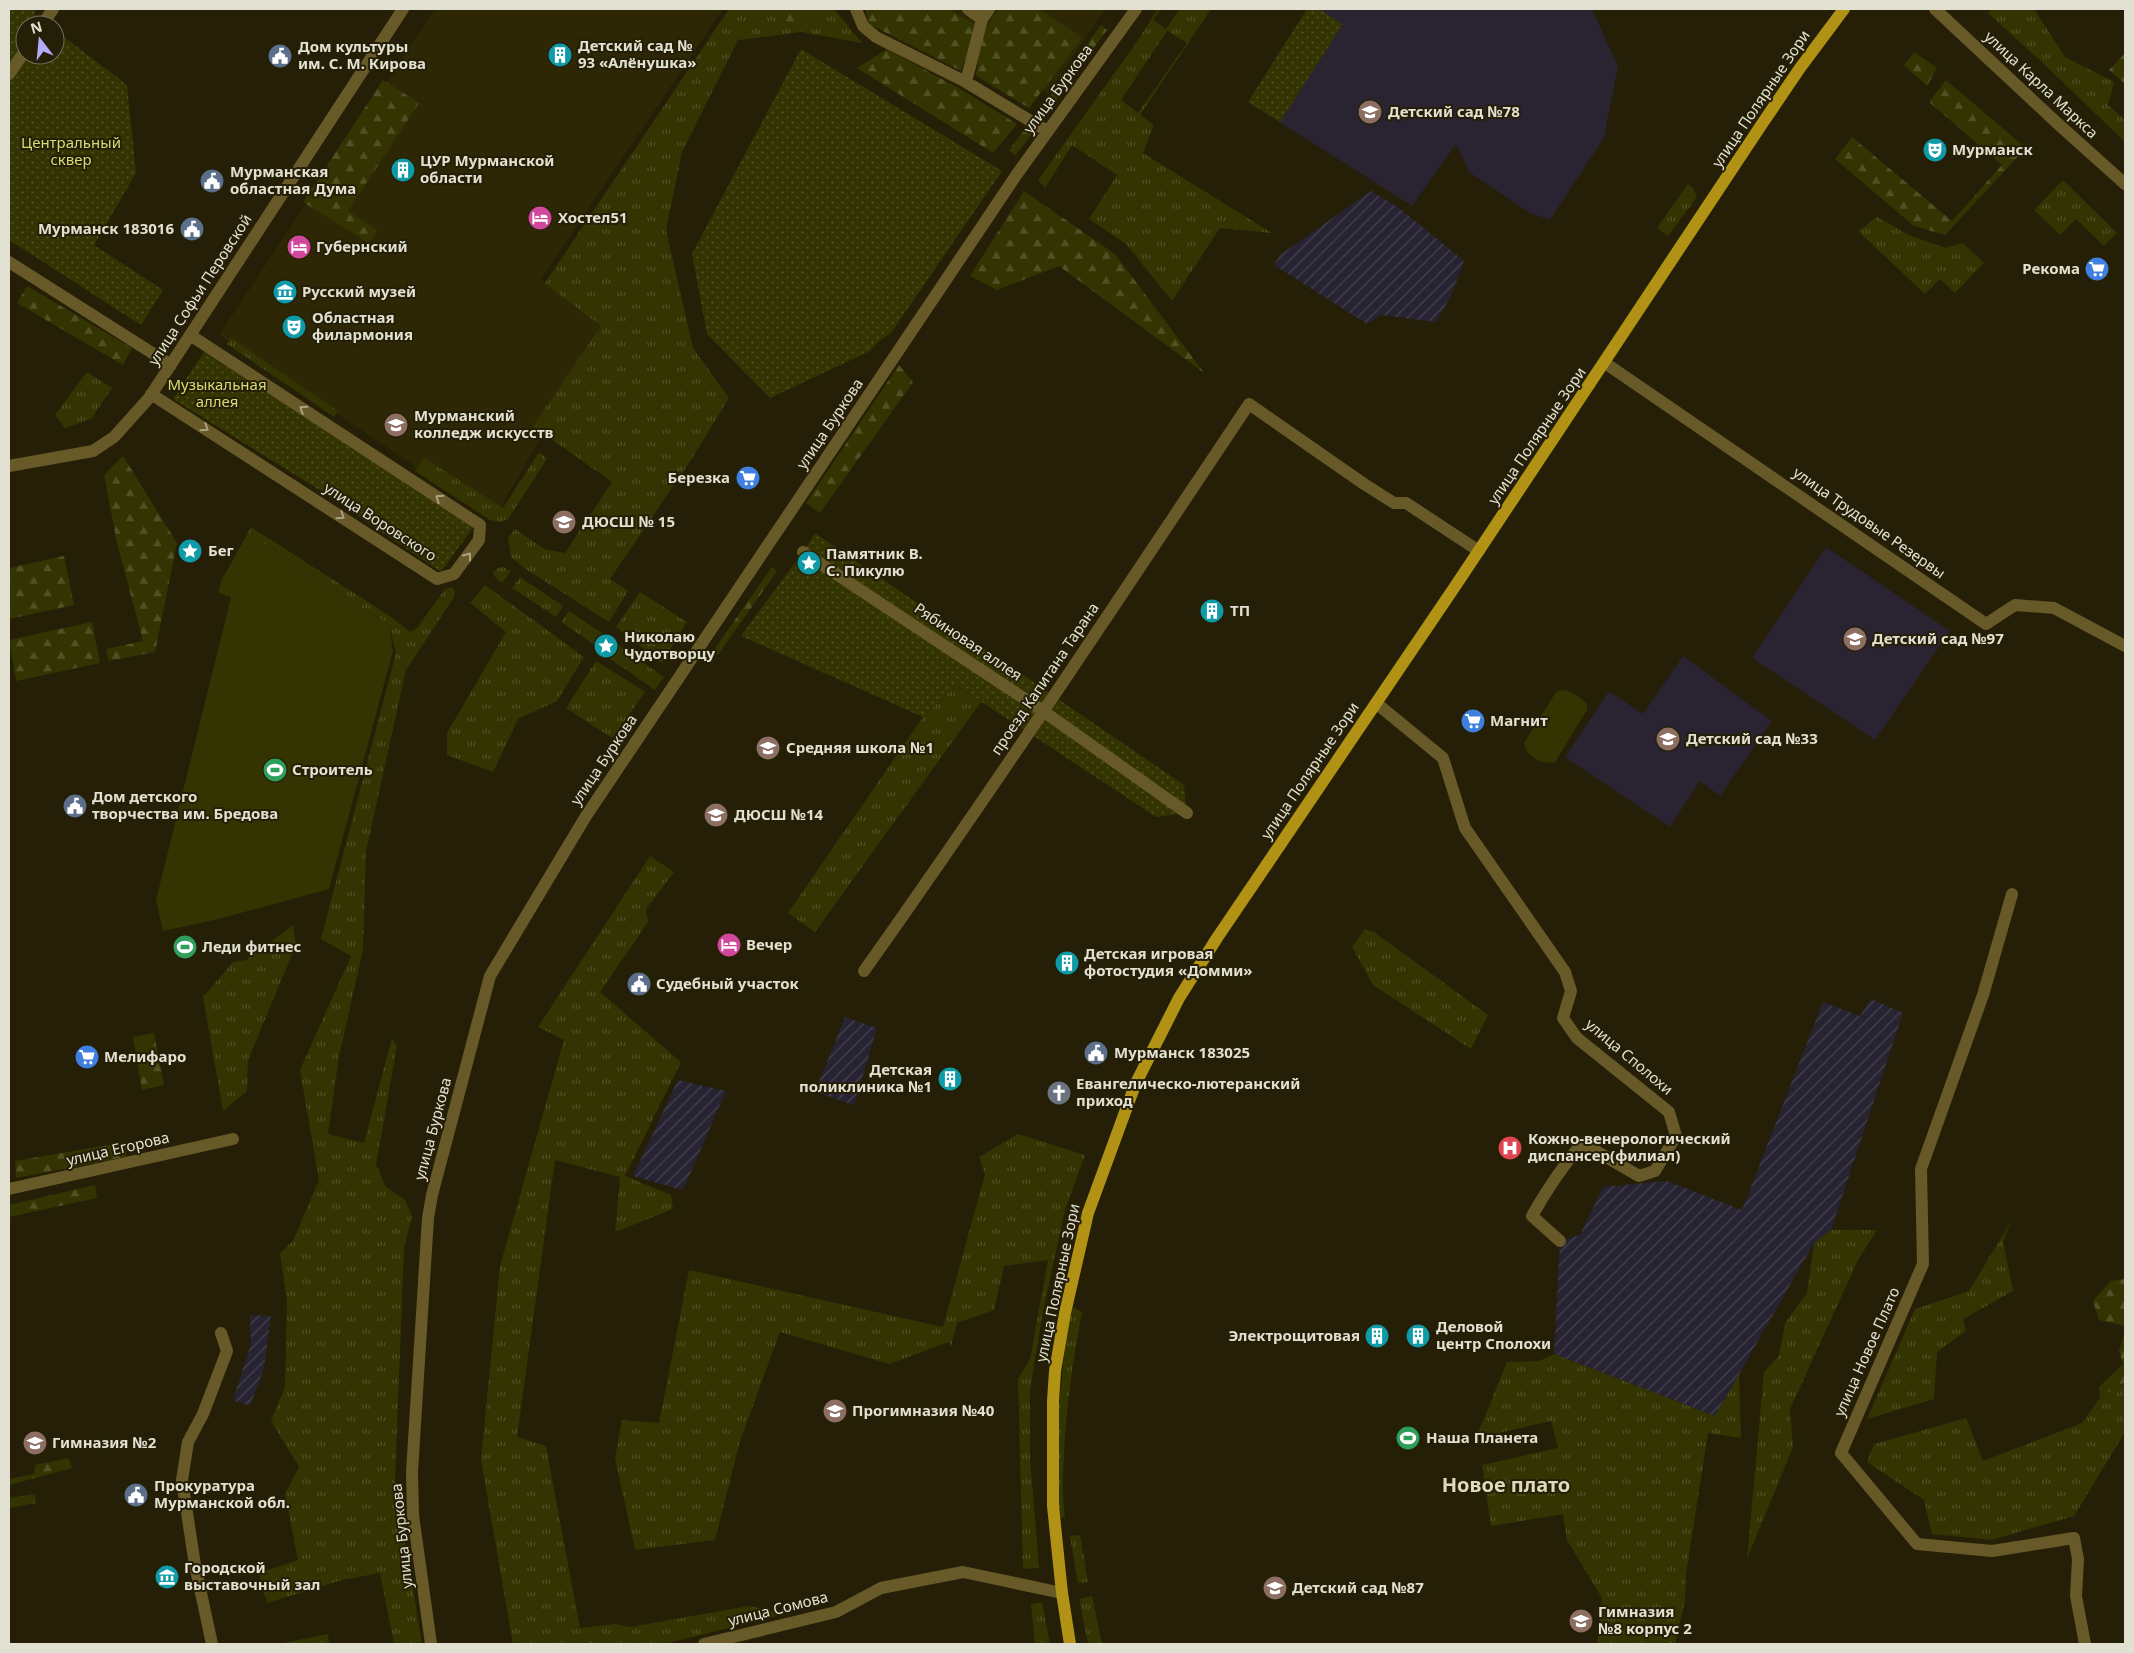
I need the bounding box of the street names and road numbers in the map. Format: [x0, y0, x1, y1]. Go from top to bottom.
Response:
street label: улица Полярные Зори [1707, 26, 1814, 171]
street label: улица Карла Маркса [1981, 26, 2103, 142]
street label: улица Буркова [1018, 40, 1096, 137]
street label: улица Софьи Перовской [143, 210, 256, 369]
street label: улица Полярные Зори [1483, 363, 1590, 508]
street label: улица Буркова [791, 374, 867, 473]
street label: улица Трудовые Резервы [1789, 462, 1950, 582]
street label: улица Воровского [320, 477, 441, 565]
street label: Рябиновая аллея [911, 598, 1026, 685]
street label: проезд Капитана Тарана [986, 598, 1103, 758]
street label: улица Полярные Зори [1256, 698, 1363, 843]
street label: улица Буркова [565, 710, 641, 809]
street label: улица Сполохи [1582, 1014, 1678, 1099]
street label: улица Буркова [409, 1075, 455, 1182]
street label: улица Егорова [64, 1126, 171, 1170]
street label: улица Полярные Зори [1030, 1202, 1084, 1364]
street label: улица Новое Плато [1829, 1284, 1904, 1419]
street label: улица Буркова [386, 1483, 416, 1590]
street label: улица Сомова [726, 1586, 830, 1630]

